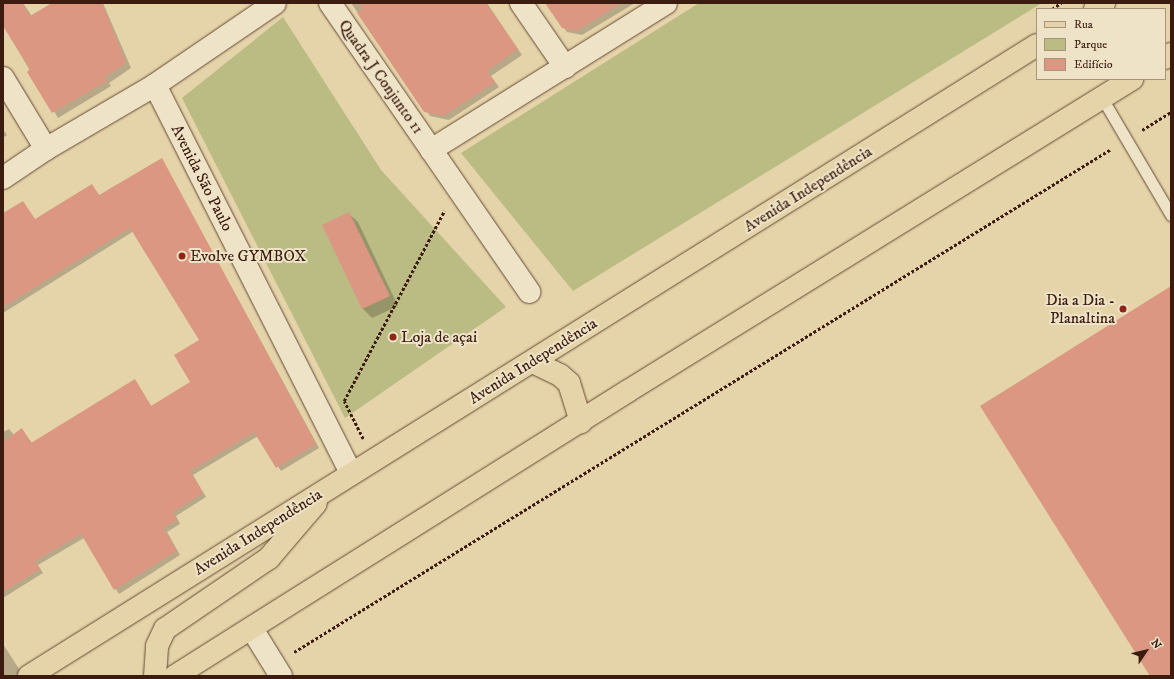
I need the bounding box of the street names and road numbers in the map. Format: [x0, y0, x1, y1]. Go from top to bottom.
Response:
street label: Quadra J Conjunto 11 [334, 16, 428, 138]
street label: Avenida São Paulo [167, 122, 237, 234]
street label: Avenida Independência [740, 142, 876, 236]
street label: Avenida Independência [465, 314, 601, 408]
street label: Avenida Independência [190, 485, 326, 579]

